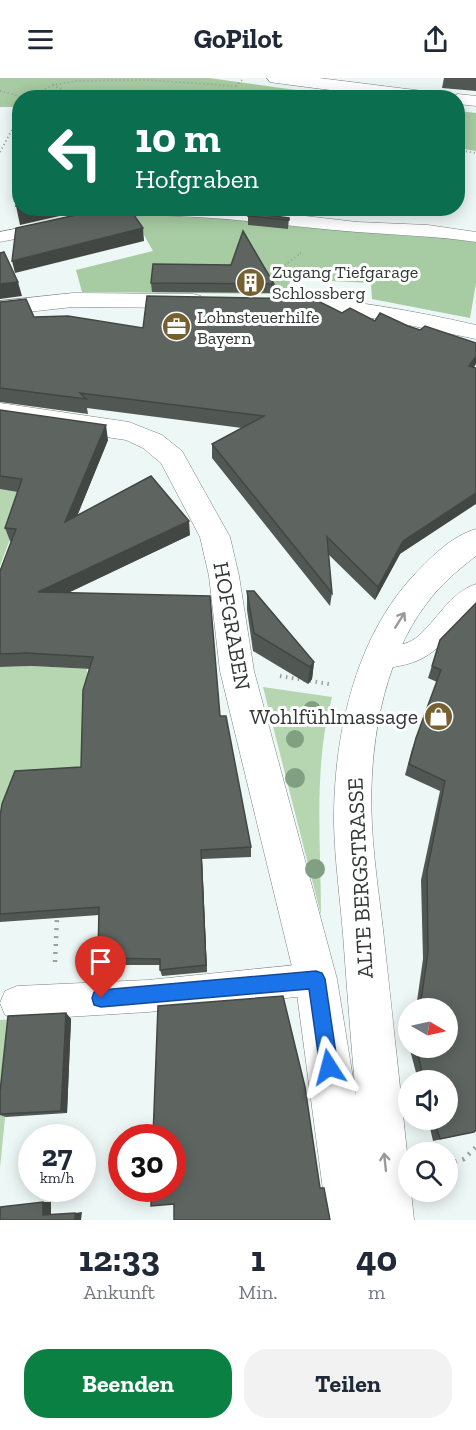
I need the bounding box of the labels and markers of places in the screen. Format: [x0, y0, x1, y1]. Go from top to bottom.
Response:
place label: Zugang Tiefgarage Schlossberg [272, 261, 418, 304]
building icon: Zugang Tiefgarage Schlossberg [235, 266, 267, 298]
place label: Lohnsteuerhilfe Bayern [197, 306, 319, 349]
office icon: Lohnsteuerhilfe Bayern [160, 311, 192, 343]
shop icon: Wohlfühlmassage [423, 700, 455, 732]
place label: Wohlfühlmassage [250, 703, 418, 730]
pin [75, 936, 126, 998]

